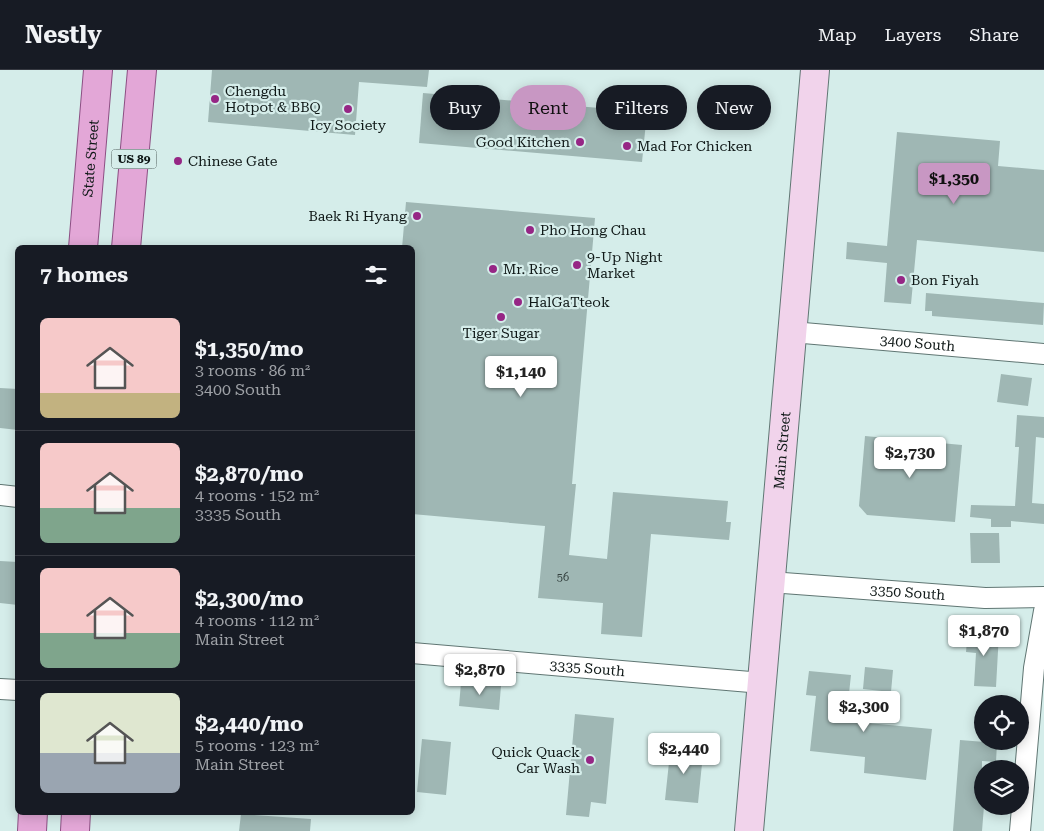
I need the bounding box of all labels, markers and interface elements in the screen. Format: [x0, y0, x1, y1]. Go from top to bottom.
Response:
text: Nestly [25, 21, 102, 49]
text: Map [818, 24, 857, 45]
text: Layers [885, 24, 941, 45]
text: Share [969, 24, 1019, 45]
place label: Chengdu Hotpot & BBQ [225, 83, 321, 115]
chip: Buy [430, 85, 500, 130]
chip: Rent [510, 85, 586, 130]
chip: Filters [596, 85, 687, 130]
chip: New [697, 85, 771, 130]
marker: Chengdu Hotpot & BBQ [209, 93, 221, 105]
marker: Icy Society [342, 103, 354, 115]
place label: Icy Society [310, 117, 387, 133]
street label: State Street [79, 119, 102, 198]
place label: Good Kitchen [476, 134, 570, 150]
marker: Good Kitchen [574, 136, 586, 148]
place label: Mad For Chicken [637, 138, 752, 154]
marker: Mad For Chicken [621, 140, 633, 152]
road number: US 89 [112, 150, 156, 168]
place label: Chinese Gate [188, 153, 278, 169]
marker: Chinese Gate [172, 155, 184, 167]
pin: $1,350 [913, 162, 995, 205]
text: $1,350 [929, 169, 979, 188]
place label: Baek Ri Hyang [308, 208, 407, 224]
marker: Baek Ri Hyang [411, 210, 423, 222]
place label: Pho Hong Chau [540, 222, 646, 238]
marker: Pho Hong Chau [524, 224, 536, 236]
place label: 9-Up Night Market [587, 249, 663, 281]
marker: 9-Up Night Market [571, 259, 583, 271]
icon: filters [362, 261, 390, 289]
place label: Mr. Rice [503, 261, 559, 277]
text: 7 homes [40, 263, 128, 287]
marker: Mr. Rice [487, 263, 499, 275]
place label: Bon Fiyah [911, 272, 979, 288]
marker: Bon Fiyah [895, 274, 907, 286]
place label: HalGaTteok [528, 294, 610, 310]
marker: HalGaTteok [512, 296, 524, 308]
marker: Tiger Sugar [495, 311, 507, 323]
place label: Tiger Sugar [463, 325, 540, 341]
street label: 3400 South [879, 332, 956, 354]
text: $1,350/mo [195, 337, 304, 361]
icon: home [80, 338, 140, 398]
pin: $1,140 [480, 356, 562, 398]
text: 3 rooms · 86 m² [195, 361, 310, 380]
text: $1,140 [496, 362, 546, 381]
text: 3400 South [195, 380, 281, 399]
street label: Main Street [771, 411, 793, 490]
pin: $2,730 [869, 436, 951, 479]
text: $2,730 [885, 443, 935, 462]
text: $2,870/mo [195, 462, 304, 486]
icon: home [80, 463, 140, 523]
text: 4 rooms · 152 m² [195, 486, 319, 505]
text: 3335 South [195, 505, 281, 524]
house number: 56 [557, 571, 569, 584]
street label: 3350 South [869, 581, 946, 603]
text: $2,300/mo [195, 587, 304, 611]
icon: home [80, 588, 140, 648]
text: 4 rooms · 112 m² [195, 611, 319, 630]
pin: $1,870 [943, 614, 1025, 657]
text: $1,870 [959, 621, 1009, 640]
text: Main Street [195, 630, 284, 649]
pin: $2,870 [439, 654, 521, 696]
street label: 3335 South [549, 657, 626, 679]
text: $2,870 [455, 660, 505, 679]
pin: $2,300 [823, 690, 905, 733]
map controls [974, 695, 1029, 815]
button: locate [974, 695, 1029, 750]
text: $2,300 [839, 697, 889, 716]
text: $2,440/mo [195, 712, 304, 736]
icon: home [80, 713, 140, 773]
pin: $2,440 [643, 732, 725, 775]
text: 5 rooms · 123 m² [195, 736, 319, 755]
text: $2,440 [659, 739, 709, 758]
place label: Quick Quack Car Wash [491, 744, 580, 776]
marker: Quick Quack Car Wash [584, 754, 596, 766]
text: Main Street [195, 755, 284, 774]
button: layers [974, 760, 1029, 815]

